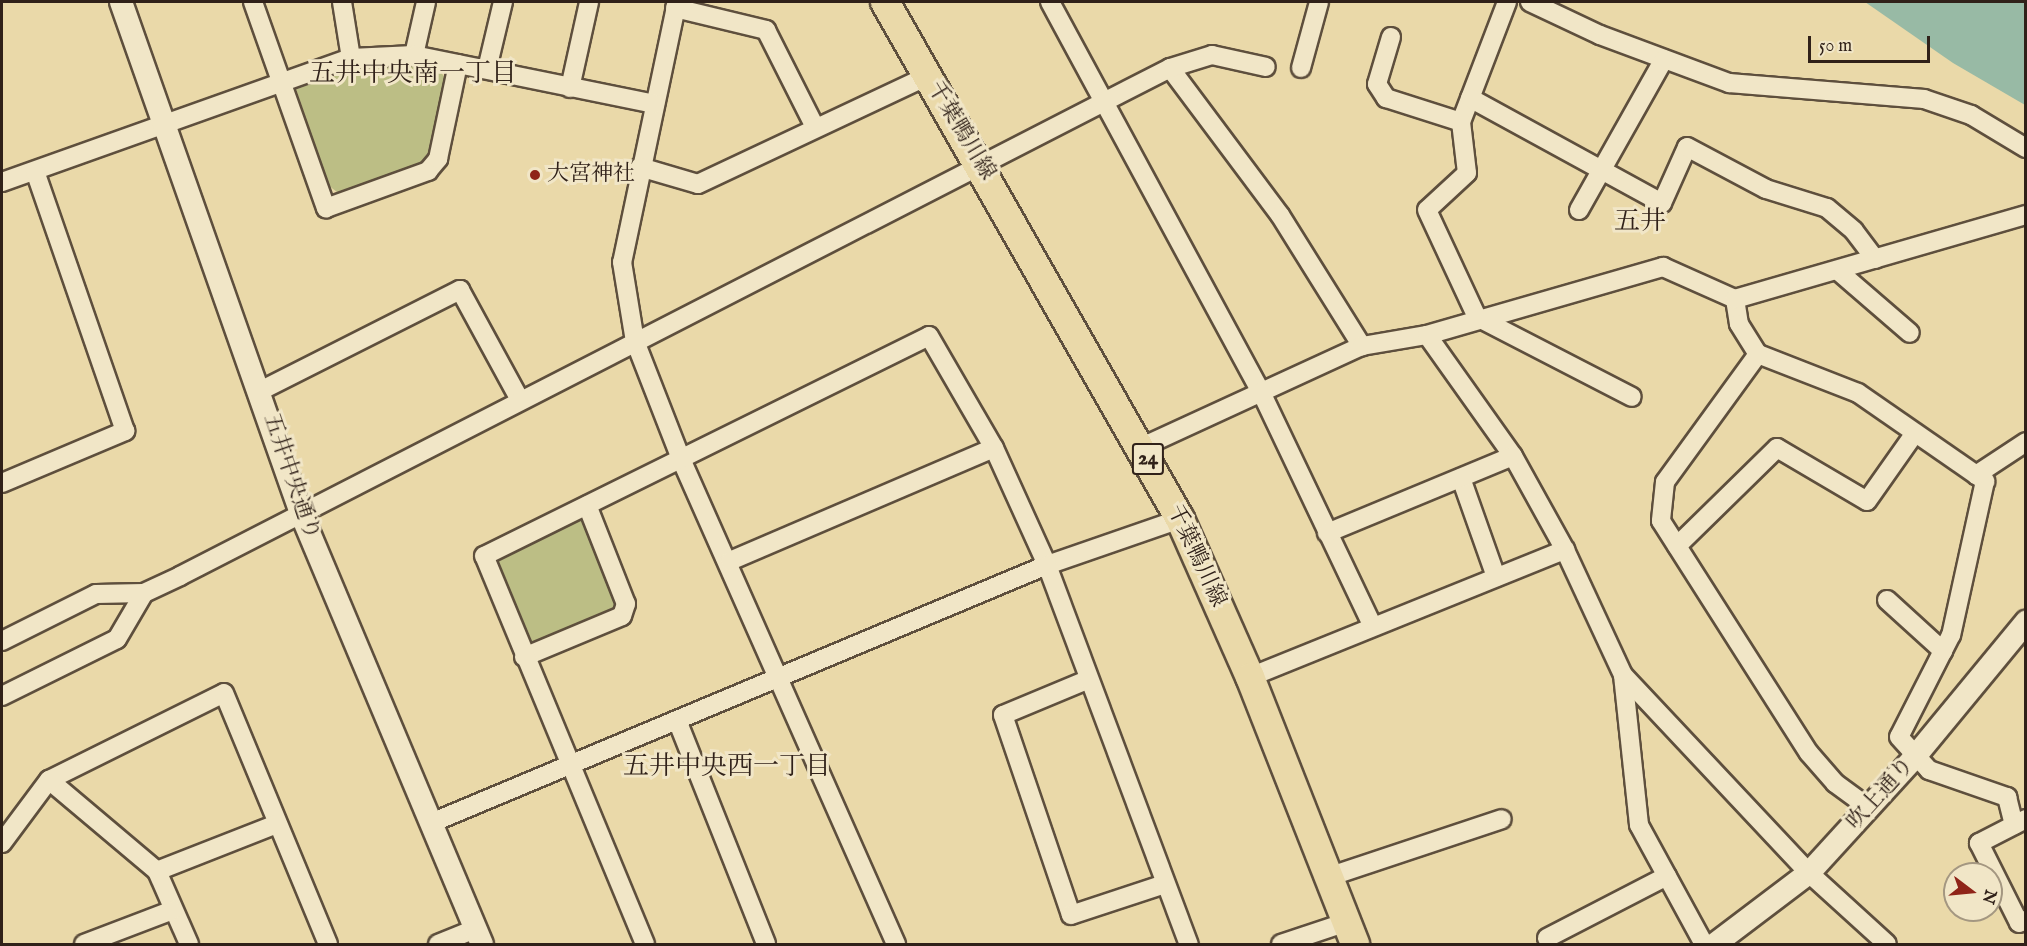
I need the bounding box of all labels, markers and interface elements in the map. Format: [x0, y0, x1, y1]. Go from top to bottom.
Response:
scale bar [1811, 24, 1932, 62]
text: 50 m [1819, 35, 1852, 58]
district label: 五井中央南一丁目 [309, 58, 517, 90]
street label: 千葉鴨川線 [921, 77, 1001, 185]
place label: 大宮神社 [547, 162, 635, 188]
marker: 大宮神社 [528, 168, 542, 182]
district label: 五井 [1614, 206, 1666, 238]
street label: 五井中央通り [257, 410, 325, 544]
road number: 24 [1132, 441, 1164, 477]
street label: 千葉鴨川線 [1161, 501, 1231, 611]
district label: 五井中央西一丁目 [623, 751, 831, 783]
street label: 吹上通り [1842, 752, 1920, 836]
north arrow [1943, 862, 2003, 922]
text: N [1977, 887, 2000, 906]

